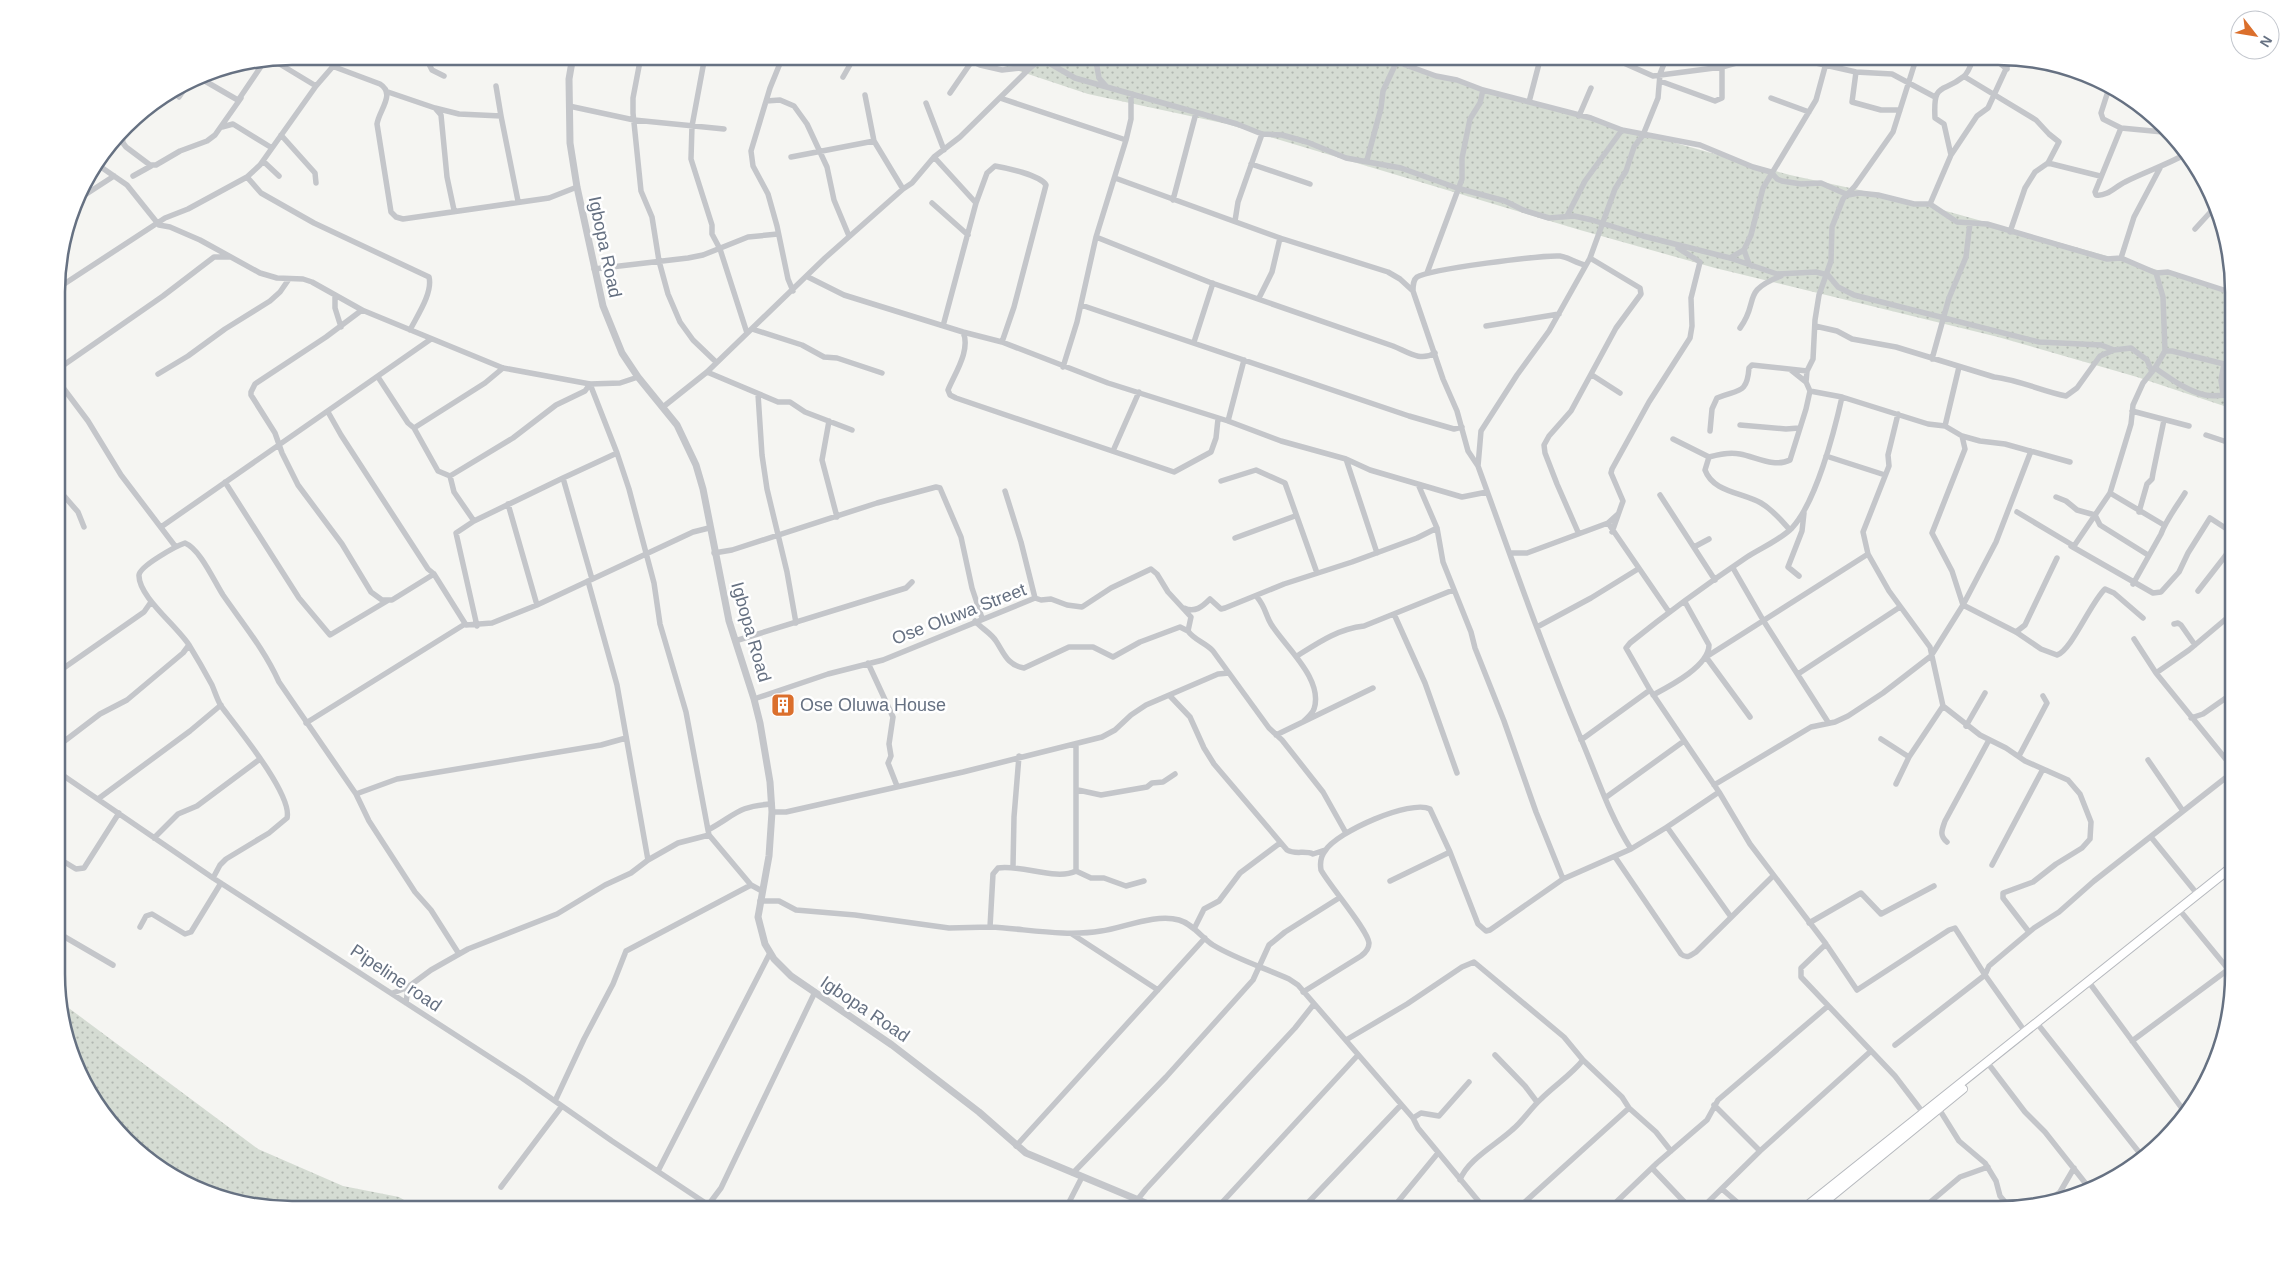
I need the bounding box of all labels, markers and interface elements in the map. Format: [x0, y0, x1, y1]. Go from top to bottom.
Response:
north arrow [2230, 10, 2280, 60]
text: N [2257, 33, 2276, 50]
street label: Igbopa Road [585, 195, 625, 299]
street label: Ose Oluwa Street [889, 579, 1029, 649]
street label: Igbopa Road [727, 580, 775, 684]
building icon: Ose Oluwa House [770, 692, 796, 718]
place label: Ose Oluwa House [800, 695, 946, 715]
street label: Pipeline road [347, 940, 445, 1016]
street label: Igbopa Road [817, 972, 913, 1046]

